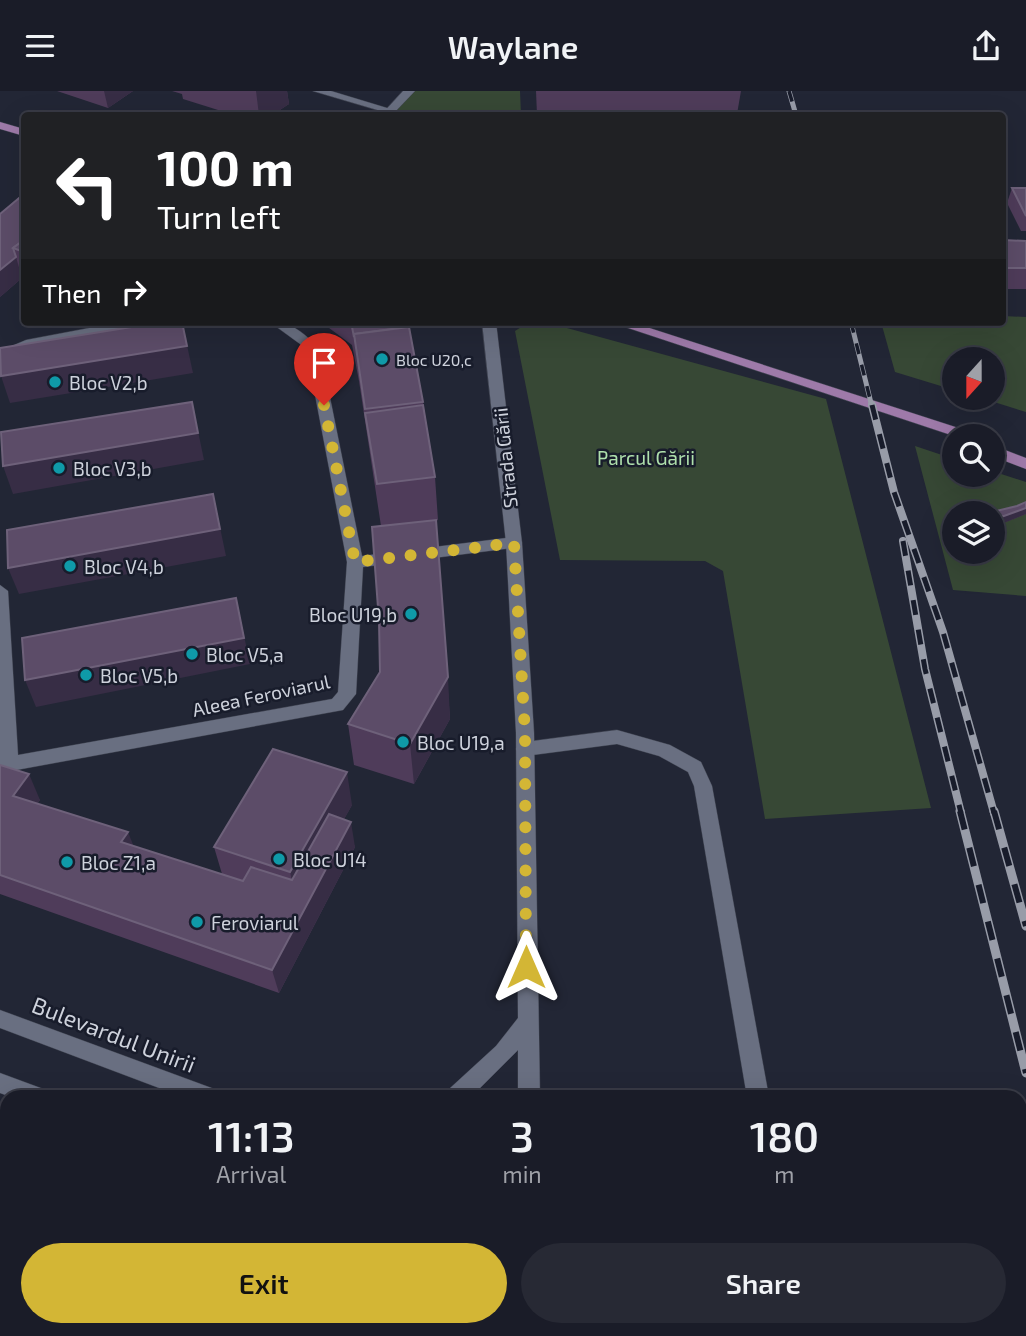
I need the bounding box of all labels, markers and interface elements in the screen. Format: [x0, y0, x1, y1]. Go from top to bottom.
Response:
icon: menu [21, 27, 59, 65]
text: Waylane [448, 27, 578, 65]
icon: share [967, 27, 1005, 65]
text: 100 m [157, 137, 294, 196]
icon: left [42, 140, 133, 231]
text: Turn left [157, 197, 281, 235]
icon: right [115, 273, 153, 311]
text: Then [42, 277, 101, 308]
pin [294, 333, 354, 405]
icon: arrive [305, 344, 343, 382]
north arrow [942, 347, 1004, 409]
map controls [942, 347, 1005, 564]
place label: Bloc U20,c [396, 350, 472, 369]
marker: Bloc U20,c [374, 351, 390, 367]
place label: Bloc V2,b [69, 371, 148, 394]
marker: Bloc V2,b [47, 374, 63, 390]
street label: Strada Gării [488, 407, 522, 509]
button: search [942, 424, 1005, 487]
park label: Parcul Gării [597, 446, 695, 469]
place label: Bloc V3,b [73, 457, 152, 480]
marker: Bloc V3,b [51, 460, 67, 476]
button: layers [942, 501, 1005, 564]
place label: Bloc V4,b [84, 555, 164, 578]
marker: Bloc V4,b [62, 558, 78, 574]
place label: Bloc U19,b [309, 603, 397, 626]
marker: Bloc U19,b [403, 606, 419, 622]
place label: Bloc V5,a [206, 643, 284, 666]
marker: Bloc V5,a [184, 646, 200, 662]
place label: Bloc V5,b [100, 664, 178, 687]
marker: Bloc V5,b [78, 667, 94, 683]
street label: Aleea Feroviarul [190, 669, 332, 721]
place label: Bloc U19,a [417, 731, 505, 754]
marker: Bloc U19,a [395, 734, 411, 750]
place label: Bloc U14 [293, 848, 367, 871]
place label: Bloc Z1,a [81, 851, 156, 874]
marker: Bloc U14 [271, 851, 287, 867]
marker: Bloc Z1,a [59, 854, 75, 870]
place label: Feroviarul [211, 911, 299, 934]
marker: Feroviarul [189, 914, 205, 930]
position arrow [489, 930, 563, 1004]
street label: Bulevardul Unirii [28, 990, 200, 1078]
text: 11:13 [208, 1110, 295, 1160]
text: 3 [510, 1110, 534, 1160]
text: 180 [750, 1110, 819, 1160]
text: Arrival [216, 1160, 286, 1188]
text: min [503, 1160, 542, 1188]
text: m [774, 1160, 794, 1188]
button: Exit [21, 1243, 507, 1323]
button: Share [521, 1243, 1006, 1323]

